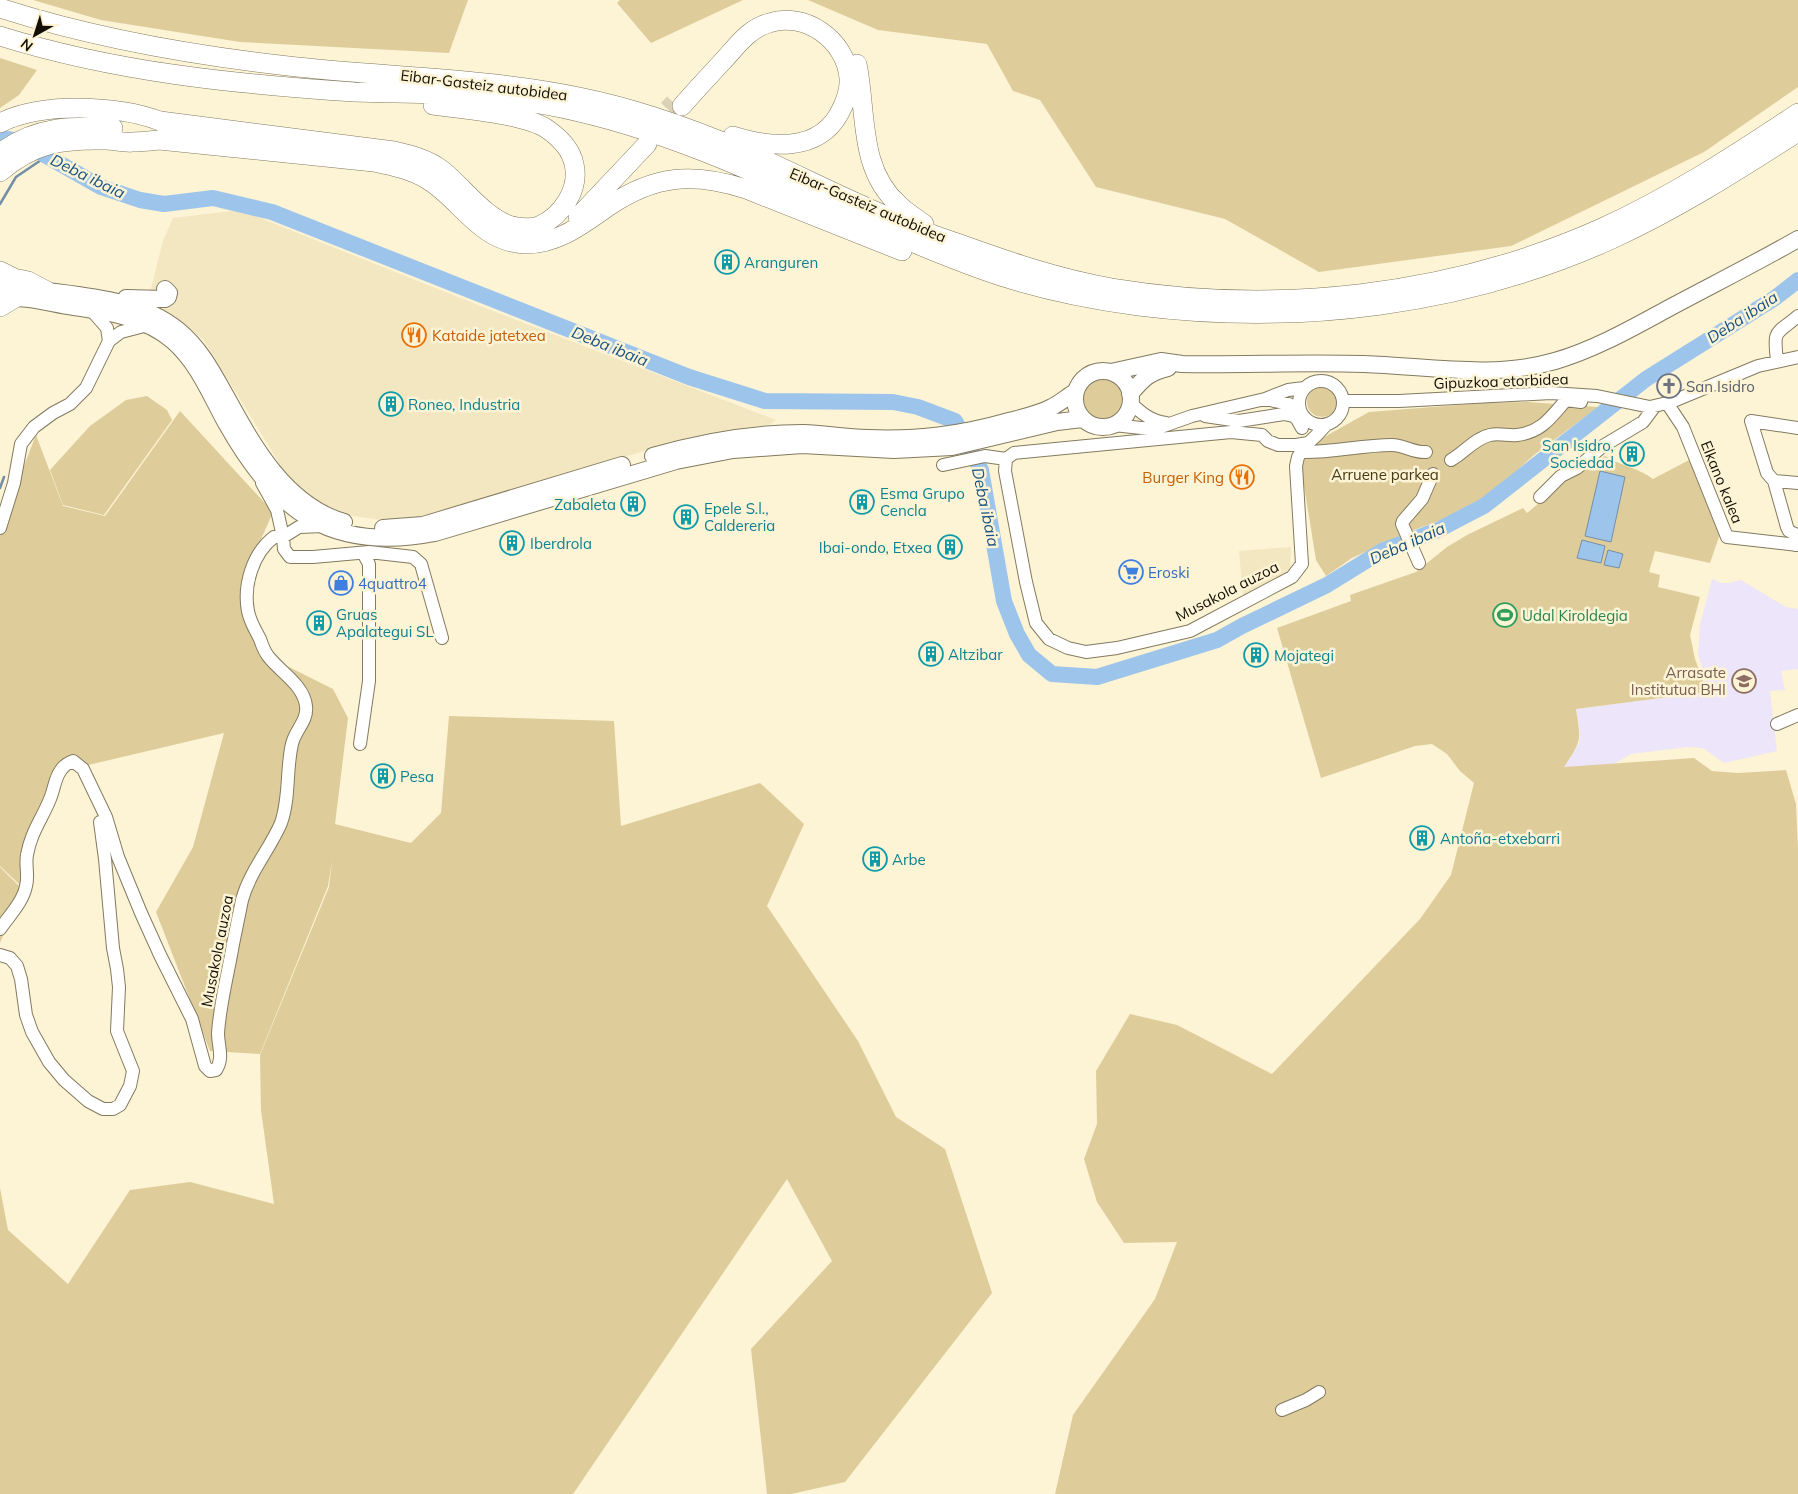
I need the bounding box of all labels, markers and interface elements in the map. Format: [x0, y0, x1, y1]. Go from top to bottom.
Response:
north arrow [10, 10, 60, 60]
text: N [17, 35, 37, 55]
street label: Eibar-Gasteiz autobidea [399, 65, 569, 105]
water label: Deba ibaia [47, 149, 129, 203]
street label: Eibar-Gasteiz autobidea [787, 163, 949, 247]
building icon: Aranguren [714, 249, 740, 275]
place label: Aranguren [744, 253, 818, 272]
water label: Deba ibaia [1703, 286, 1782, 347]
restaurant icon: Kataide jatetxea [401, 322, 427, 348]
water label: Deba ibaia [569, 322, 651, 370]
place label: Kataide jatetxea [432, 326, 546, 345]
street label: Gipuzkoa etorbidea [1433, 369, 1569, 393]
church icon: San Isidro [1656, 373, 1682, 399]
place label: San Isidro [1686, 377, 1755, 396]
building icon: Roneo, Industria [378, 391, 404, 417]
place label: Roneo, Industria [408, 395, 520, 414]
place label: San Isidro, Sociedad [1542, 436, 1614, 472]
street label: Elkano kalea [1697, 438, 1747, 526]
building icon: San Isidro, Sociedad [1619, 441, 1645, 467]
restaurant icon: Burger King [1229, 464, 1255, 490]
park label: Arruene parkea [1331, 465, 1439, 484]
water label: Deba ibaia [968, 466, 1004, 549]
place label: Burger King [1142, 468, 1224, 487]
place label: Esma Grupo Cencla [880, 484, 965, 520]
building icon: Esma Grupo Cencla [849, 489, 875, 515]
building icon: Zabaleta [620, 491, 646, 517]
place label: Zabaleta [554, 495, 616, 514]
place label: Epele S.l., Caldereria [704, 499, 775, 535]
building icon: Epele S.l., Caldereria [673, 504, 699, 530]
water label: Deba ibaia [1366, 517, 1448, 568]
building icon: Iberdrola [499, 530, 525, 556]
place label: Iberdrola [530, 534, 592, 553]
building icon: Ibai-ondo, Etxea [937, 534, 963, 560]
place label: Ibai-ondo, Etxea [819, 538, 932, 557]
street label: Musakola auzoa [1172, 557, 1282, 625]
supermarket icon: Eroski [1118, 559, 1144, 585]
place label: Eroski [1148, 563, 1189, 582]
shop icon: 4quattro4 [328, 570, 354, 596]
place label: 4quattro4 [358, 574, 427, 593]
sports icon: Udal Kiroldegia [1492, 602, 1518, 628]
place label: Gruas Apalategui SL [336, 605, 434, 641]
place label: Udal Kiroldegia [1522, 606, 1628, 625]
building icon: Gruas Apalategui SL [306, 610, 332, 636]
building icon: Altzibar [918, 641, 944, 667]
building icon: Mojategi [1243, 642, 1269, 668]
place label: Altzibar [948, 645, 1003, 664]
place label: Mojategi [1274, 646, 1334, 665]
place label: Arrasate Institutua BHI [1631, 663, 1726, 699]
school or university icon: Arrasate Institutua BHI [1731, 668, 1757, 694]
building icon: Pesa [370, 763, 396, 789]
place label: Pesa [400, 767, 434, 786]
building icon: Antoña-etxebarri [1409, 825, 1435, 851]
place label: Antoña-etxebarri [1440, 829, 1560, 848]
building icon: Arbe [862, 846, 888, 872]
place label: Arbe [892, 850, 926, 869]
street label: Musakola auzoa [197, 894, 237, 1008]

